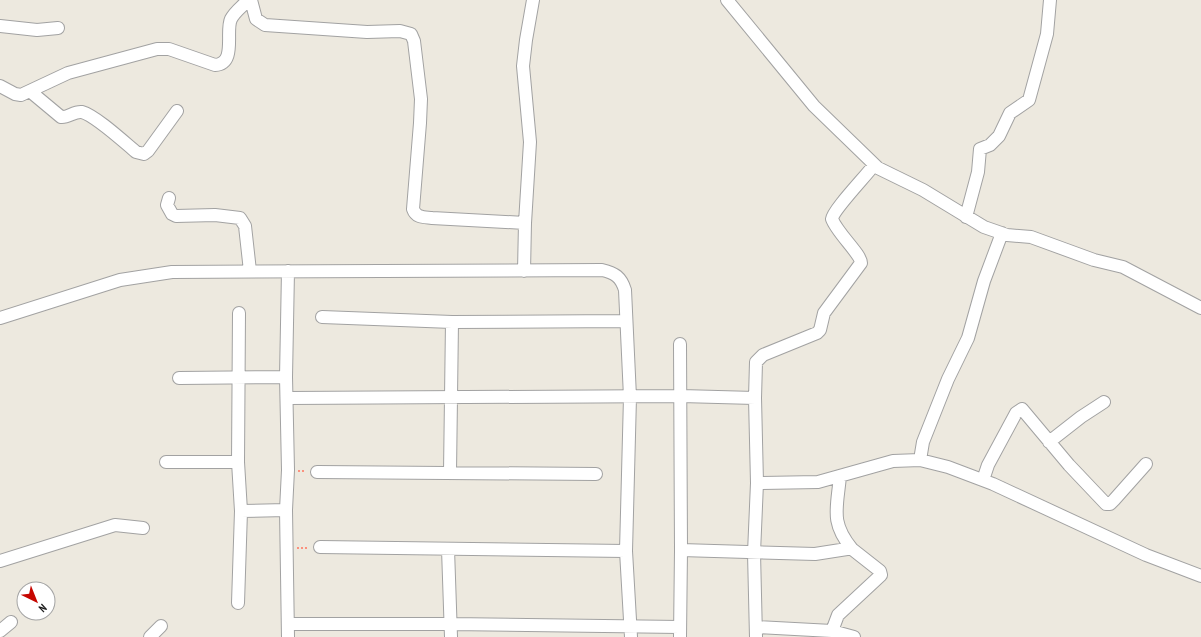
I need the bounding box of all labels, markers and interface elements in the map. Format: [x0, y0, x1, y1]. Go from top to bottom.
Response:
north arrow [16, 581, 56, 621]
text: N [36, 601, 50, 615]

